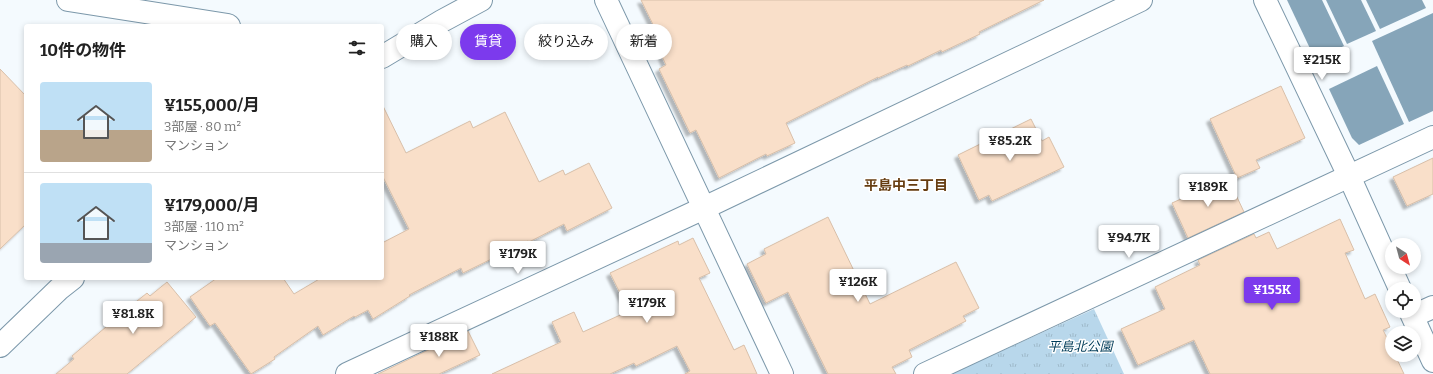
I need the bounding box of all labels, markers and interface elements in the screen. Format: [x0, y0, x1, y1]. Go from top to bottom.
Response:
chip: 購入 [396, 24, 452, 60]
chip: 賃貸 [460, 24, 516, 60]
chip: 絞り込み [524, 24, 608, 60]
chip: 新着 [616, 24, 672, 60]
icon: filters [346, 37, 368, 59]
text: 10件の物件 [40, 40, 126, 61]
pin: ¥215K [1294, 47, 1350, 81]
text: ¥215K [1303, 52, 1341, 67]
text: ¥155,000/月 [164, 95, 260, 116]
icon: home [72, 98, 120, 146]
text: 3部屋 · 80 m² [164, 119, 241, 134]
pin: ¥85.2K [977, 128, 1043, 162]
text: ¥85.2K [988, 133, 1032, 148]
text: マンション [164, 138, 229, 153]
pin: ¥189K [1180, 174, 1236, 208]
district label: 平島中三丁目 [864, 177, 948, 194]
text: ¥189K [1188, 179, 1228, 194]
text: ¥179,000/月 [164, 195, 260, 216]
icon: home [72, 199, 120, 247]
text: 3部屋 · 110 m² [164, 219, 244, 234]
pin: ¥94.7K [1096, 225, 1162, 259]
text: ¥94.7K [1107, 230, 1151, 245]
text: マンション [164, 238, 229, 253]
north arrow [1385, 238, 1421, 274]
map controls [1385, 238, 1421, 362]
pin: ¥179K [490, 241, 546, 275]
text: ¥179K [499, 246, 537, 261]
pin: ¥126K [830, 269, 886, 303]
text: ¥126K [839, 274, 878, 289]
pin: ¥155K [1244, 277, 1300, 311]
text: ¥155K [1253, 282, 1291, 297]
button: locate [1385, 282, 1421, 318]
pin: ¥179K [619, 290, 675, 324]
text: ¥179K [628, 295, 666, 310]
pin: ¥81.8K [100, 301, 166, 335]
text: ¥81.8K [112, 306, 154, 321]
pin: ¥188K [411, 324, 467, 358]
button: layers [1385, 326, 1421, 362]
text: ¥188K [419, 329, 459, 344]
park label: 平島北公園 [1047, 339, 1114, 354]

